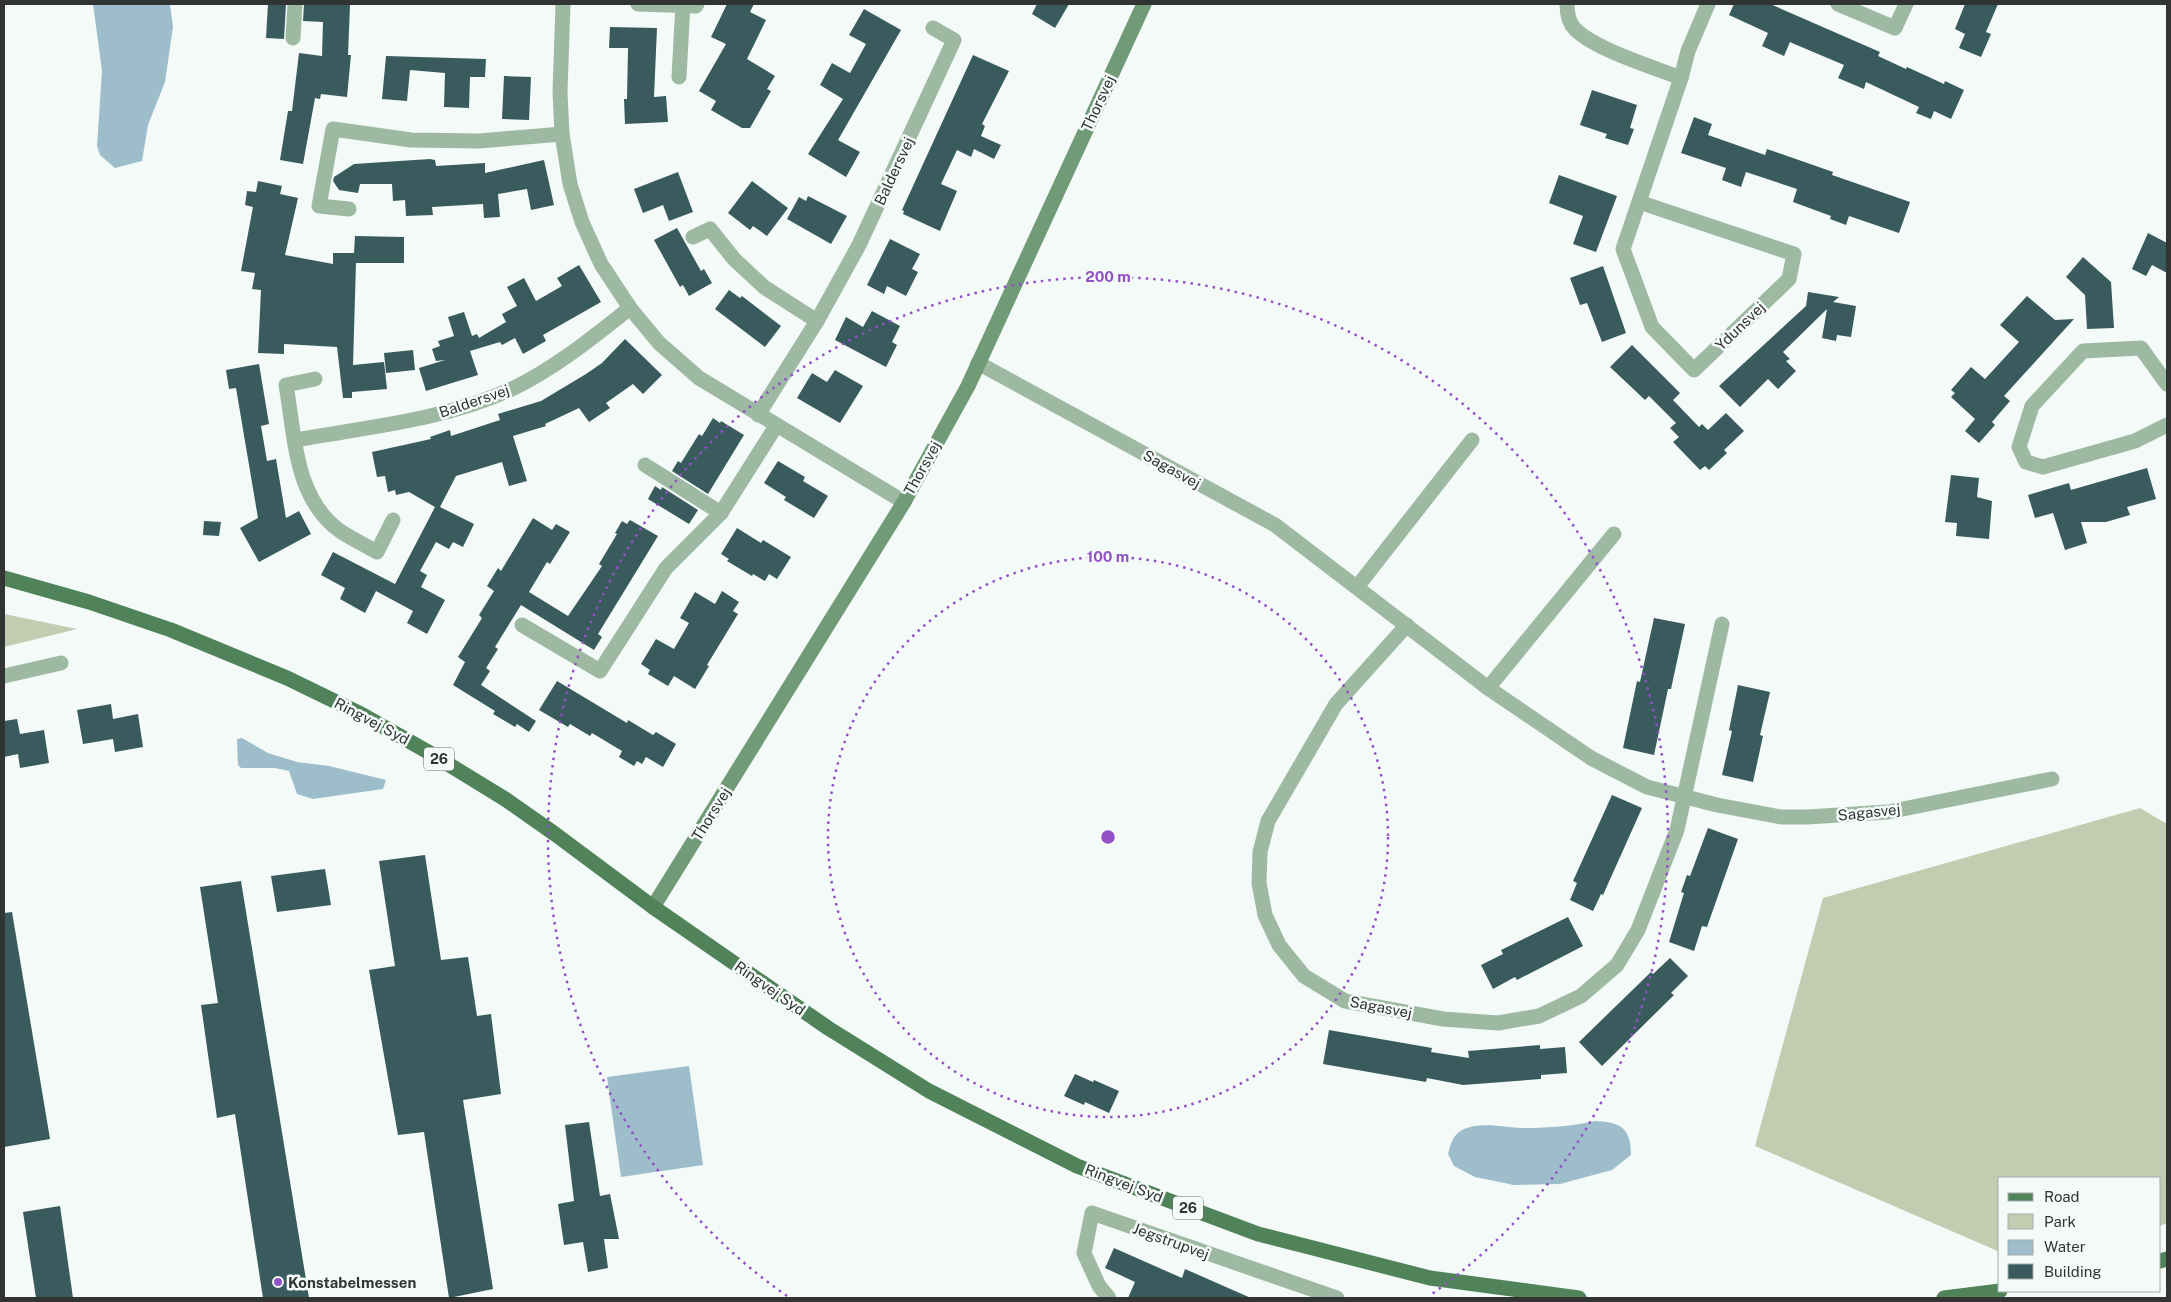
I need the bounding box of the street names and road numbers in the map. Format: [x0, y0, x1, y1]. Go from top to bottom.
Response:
street label: Thorsvej [1078, 73, 1118, 133]
street label: Baldersvej [871, 134, 917, 208]
street label: Ydunsvej [1712, 298, 1768, 354]
street label: Baldersvej [437, 381, 511, 421]
street label: Thorsvej [900, 438, 944, 498]
street label: Sagasvej [1140, 446, 1204, 492]
street label: Ringvej Syd [332, 694, 412, 748]
road number: 26 [424, 748, 454, 771]
street label: Thorsvej [688, 784, 734, 844]
street label: Sagasvej [1837, 800, 1901, 824]
street label: Ringvej Syd [731, 957, 809, 1019]
street label: Sagasvej [1348, 993, 1414, 1021]
street label: Ringvej Syd [1083, 1160, 1165, 1206]
road number: 26 [1173, 1196, 1203, 1220]
street label: Jegstrupvej [1131, 1219, 1211, 1263]

